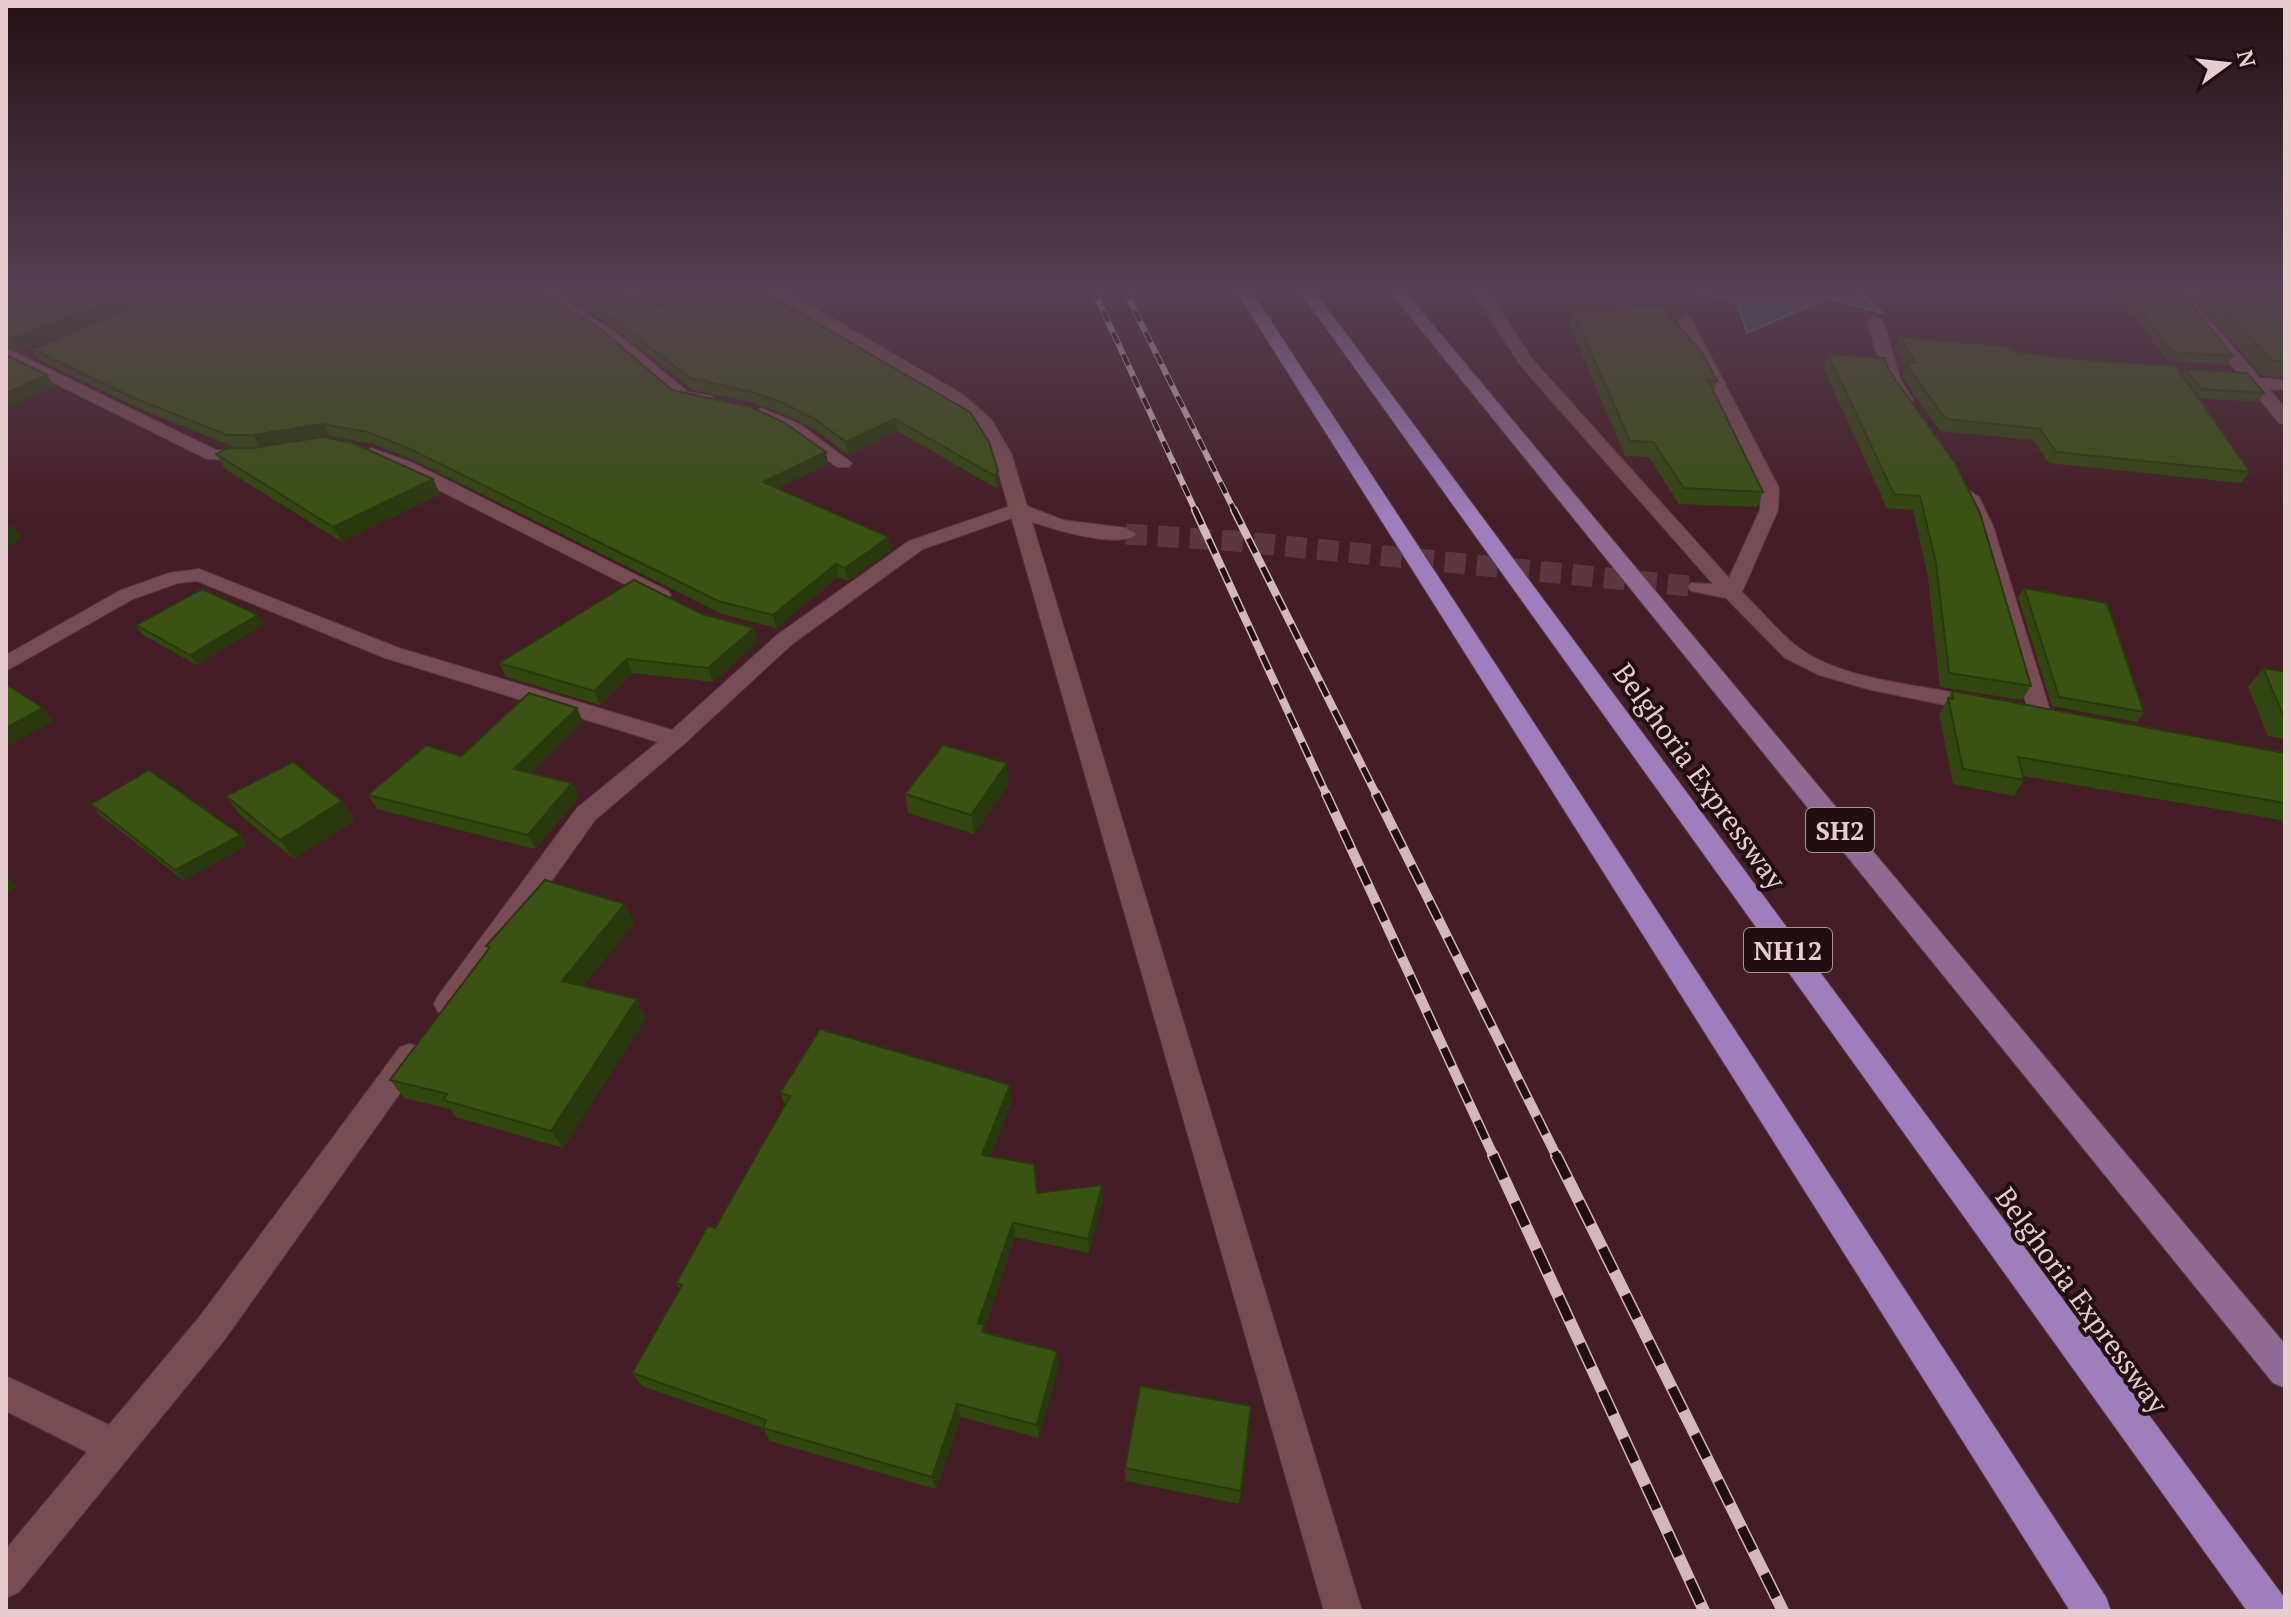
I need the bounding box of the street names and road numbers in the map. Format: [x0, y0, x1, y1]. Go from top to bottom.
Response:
street label: Belghoria Expressway [1605, 656, 1795, 897]
road number: SH2 [1806, 808, 1874, 852]
road number: NH12 [1744, 928, 1832, 972]
street label: Belghoria Expressway [1987, 1180, 2177, 1421]

